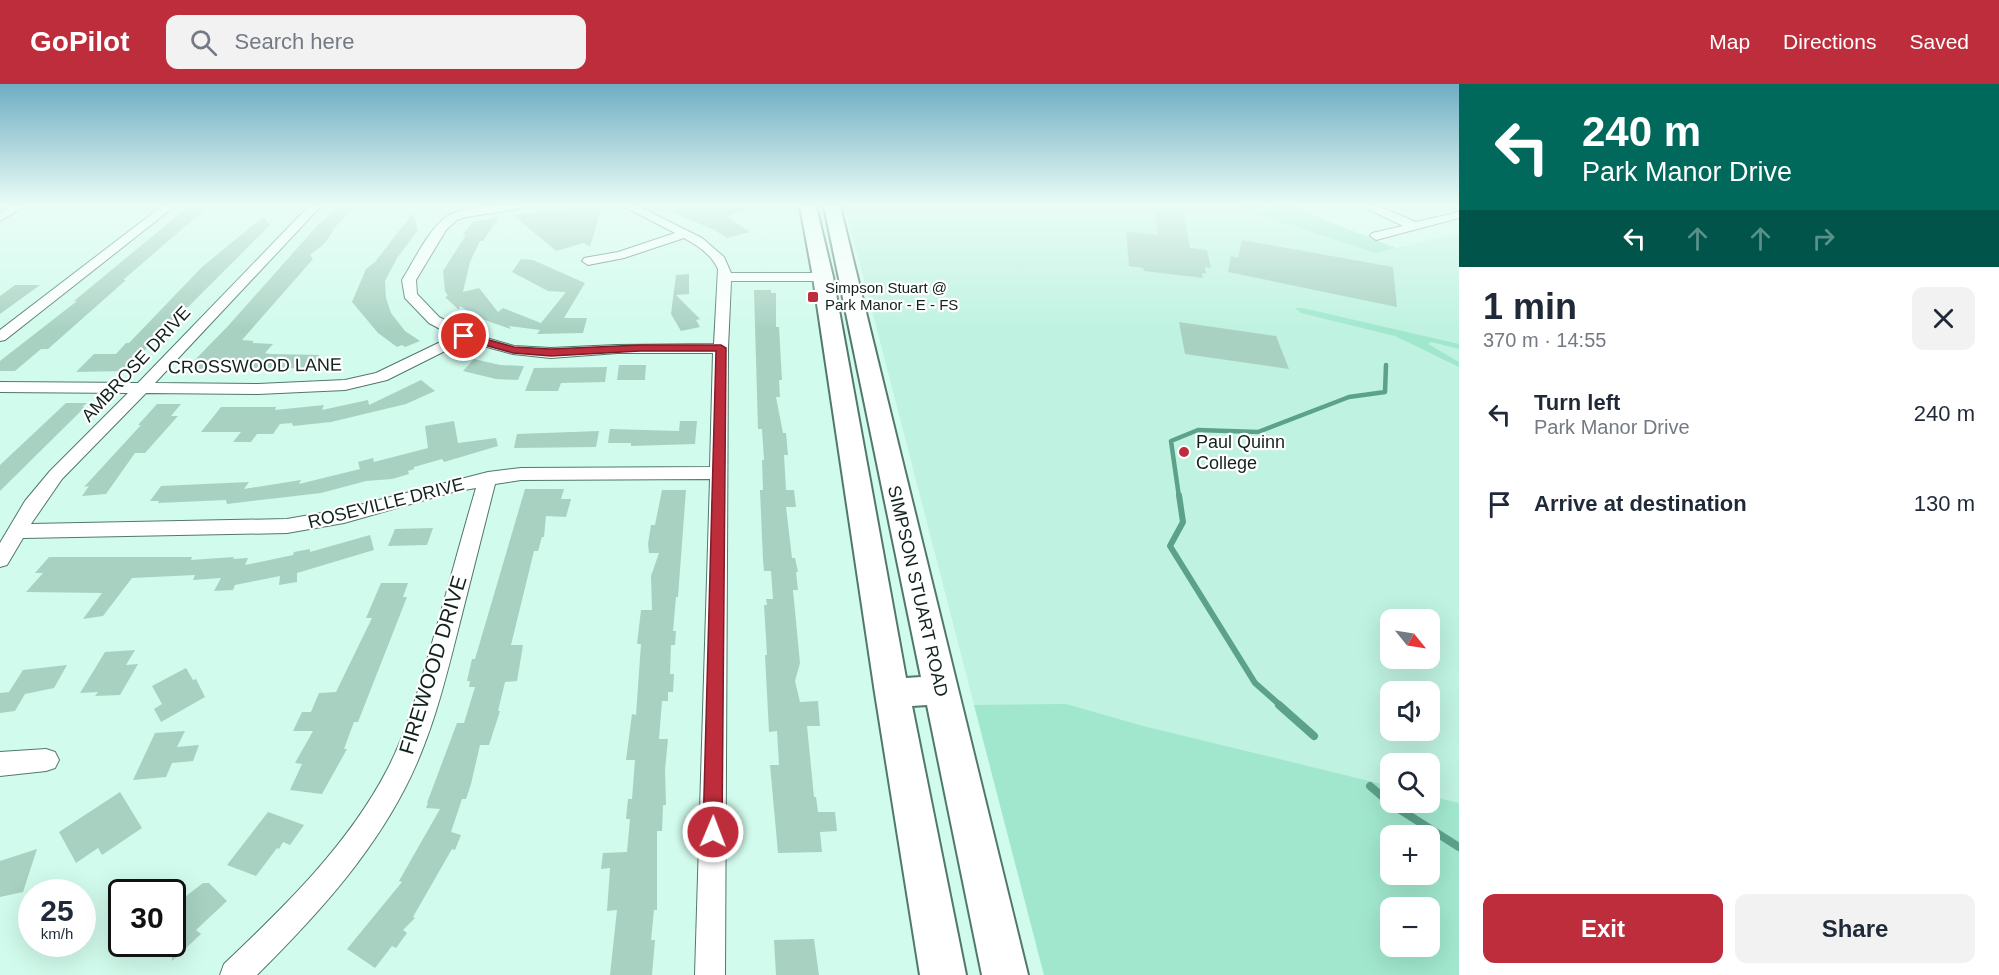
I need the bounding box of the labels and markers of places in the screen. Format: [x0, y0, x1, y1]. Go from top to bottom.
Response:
place label: Simpson Stuart @ Park Manor - E - FS [825, 279, 958, 313]
marker: Simpson Stuart @ Park Manor - E - FS [806, 290, 820, 304]
pin [438, 310, 489, 361]
place label: Paul Quinn College [1196, 432, 1285, 473]
marker: Paul Quinn College [1177, 445, 1191, 459]

